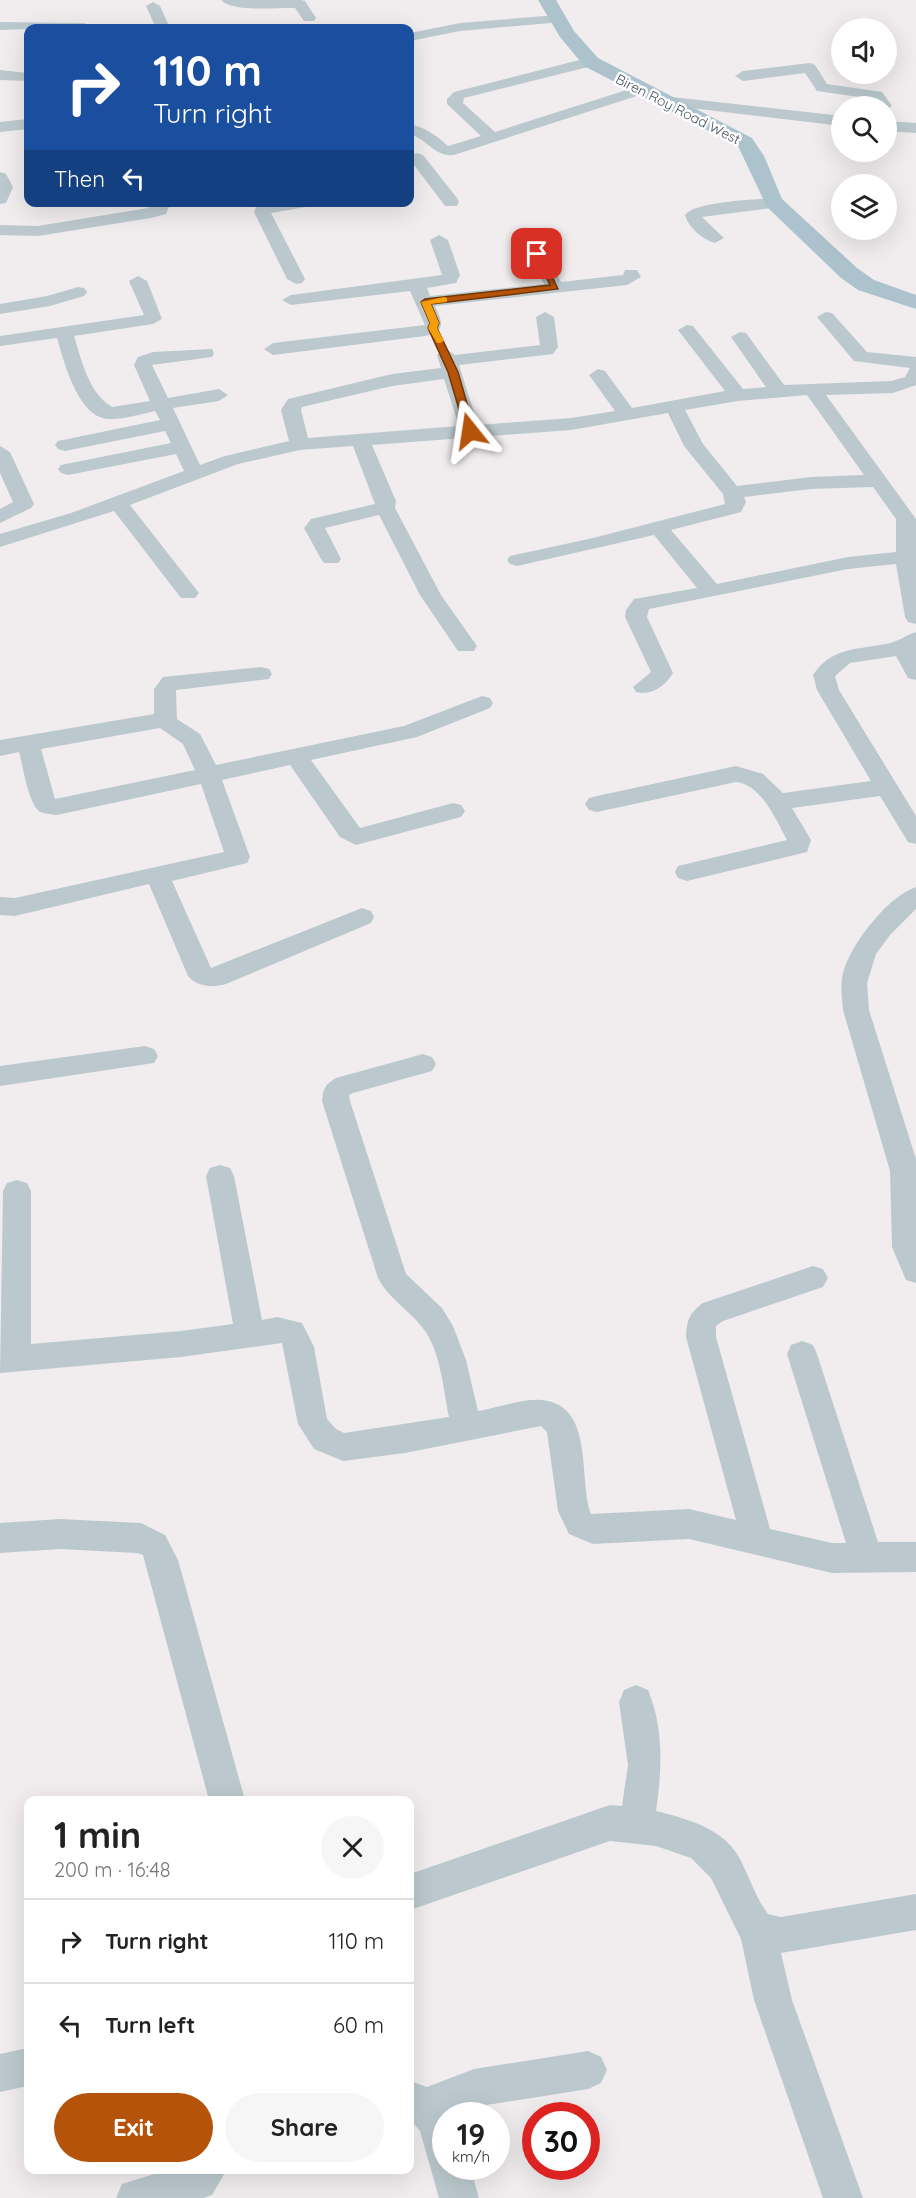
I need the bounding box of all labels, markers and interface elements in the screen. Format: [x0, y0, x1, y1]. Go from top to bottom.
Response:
map controls [831, 18, 897, 240]
button: sound [831, 18, 897, 84]
text: 110 m [153, 44, 262, 97]
icon: right [54, 48, 132, 126]
street label: Biren Roy Road West [613, 70, 744, 148]
text: Turn right [153, 96, 272, 130]
button: search [831, 96, 897, 162]
icon: left [117, 162, 150, 195]
text: Then [54, 165, 105, 193]
button: layers [831, 174, 897, 240]
pin [511, 228, 562, 279]
icon: arrive [520, 237, 553, 270]
position arrow [438, 399, 502, 463]
text: 1 min [54, 1812, 141, 1857]
button: close [321, 1816, 384, 1879]
text: 200 m · 16:48 [54, 1857, 171, 1882]
icon: right [54, 1925, 87, 1958]
text: Turn right [105, 1927, 209, 1955]
text: 110 m [329, 1927, 384, 1955]
icon: left [54, 2009, 87, 2042]
text: Turn left [105, 2011, 195, 2039]
text: 60 m [333, 2011, 384, 2039]
button: Exit [54, 2093, 213, 2162]
button: Share [225, 2093, 384, 2162]
speed limit sign: 30 [522, 2102, 600, 2180]
text: 19 [457, 2115, 485, 2153]
text: km/h [452, 2147, 490, 2166]

